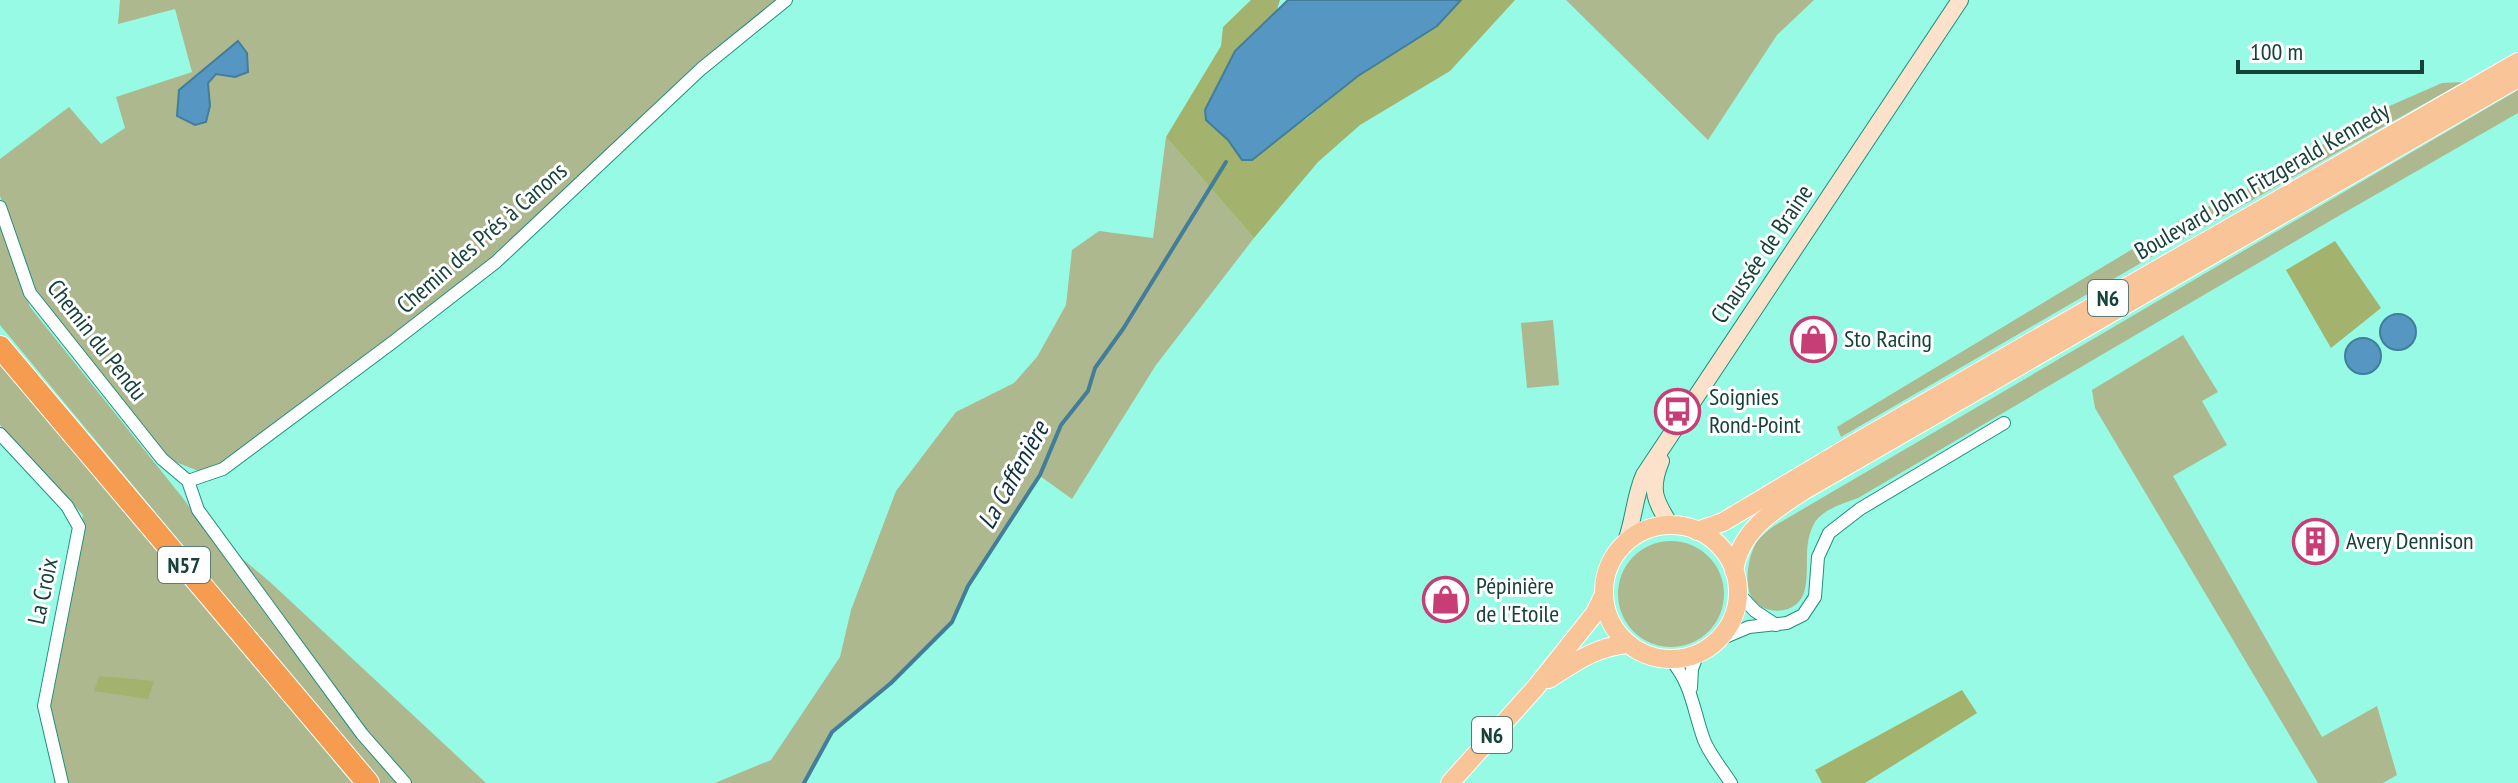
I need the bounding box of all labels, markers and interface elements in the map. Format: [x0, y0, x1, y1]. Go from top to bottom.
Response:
scale bar [2238, 24, 2422, 74]
text: 100 m [2250, 36, 2303, 67]
street label: Boulevard John Fitzgerald Kennedy [2129, 95, 2395, 266]
street label: Chemin des Prés à Canons [390, 155, 573, 320]
street label: Chaussée de Braine [1704, 178, 1819, 329]
street label: Chemin du Pendu [40, 273, 154, 406]
road number: N6 [2088, 280, 2128, 316]
shop icon: Sto Racing [1789, 315, 1837, 363]
place label: Sto Racing [1844, 323, 1932, 354]
place label: Soignies Rond-Point [1709, 381, 1801, 440]
bus stop icon: Soignies Rond-Point [1654, 387, 1702, 435]
water label: La Caffenière [970, 413, 1057, 534]
building icon: Avery Dennison [2291, 517, 2339, 565]
place label: Avery Dennison [2346, 525, 2474, 556]
road number: N57 [158, 547, 210, 583]
street label: La Croix [20, 555, 65, 627]
place label: Pépinière de l'Etoile [1476, 570, 1559, 629]
shop icon: Pépinière de l'Etoile [1421, 576, 1469, 624]
road number: N6 [1472, 717, 1512, 753]

